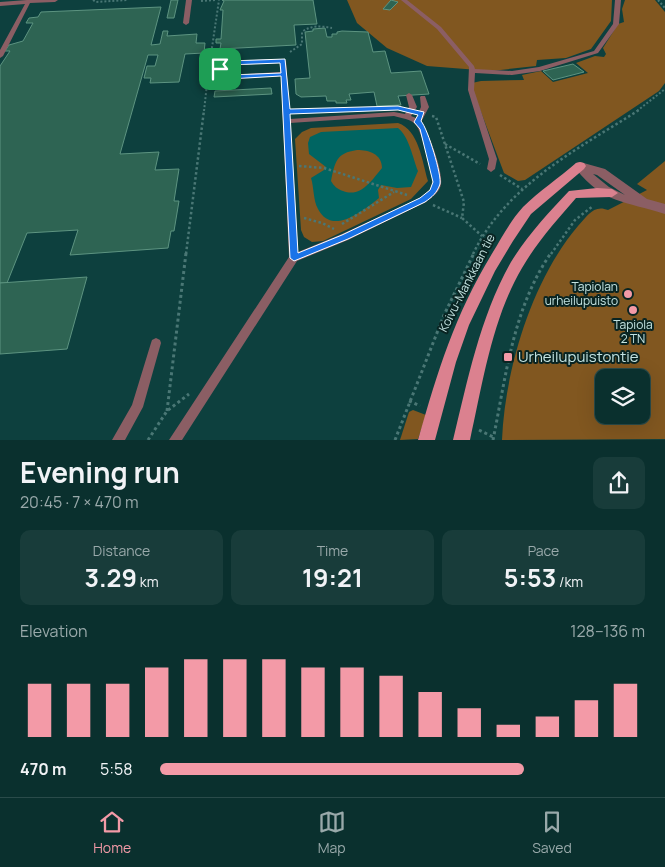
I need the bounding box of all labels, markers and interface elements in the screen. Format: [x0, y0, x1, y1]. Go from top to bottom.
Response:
pin [199, 48, 241, 90]
icon: arrive [206, 55, 234, 83]
street label: Koivu-Mankkaan tie [434, 231, 499, 335]
place label: Tapiolan urheilupuisto [545, 278, 618, 309]
marker: Tapiolan urheilupuisto [622, 288, 634, 300]
marker: Tapiola 2 TN [627, 304, 639, 316]
place label: Tapiola 2 TN [613, 316, 653, 347]
place label: Urheilupuistontie [518, 346, 639, 367]
marker: Urheilupuistontie [502, 351, 514, 363]
map controls [595, 369, 650, 424]
button: layers [595, 369, 650, 424]
text: Evening run [20, 453, 180, 491]
button: share [593, 457, 645, 509]
text: 20:45 · 7 × 470 m [20, 491, 139, 513]
text: Distance [93, 541, 150, 560]
text: Time [317, 541, 348, 560]
text: Pace [528, 541, 559, 560]
text: 3.29 [84, 560, 137, 595]
text: 19:21 [302, 560, 363, 595]
text: 5:53 [504, 560, 556, 595]
text: km [137, 572, 159, 591]
text: /km [556, 572, 583, 591]
text: Elevation [20, 620, 88, 642]
text: 128–136 m [570, 620, 645, 642]
text: 470 m [20, 758, 66, 780]
text: 5:58 [100, 758, 133, 780]
tab: Home [93, 808, 131, 857]
tab: Map [318, 808, 346, 857]
tab: Saved [532, 808, 572, 857]

